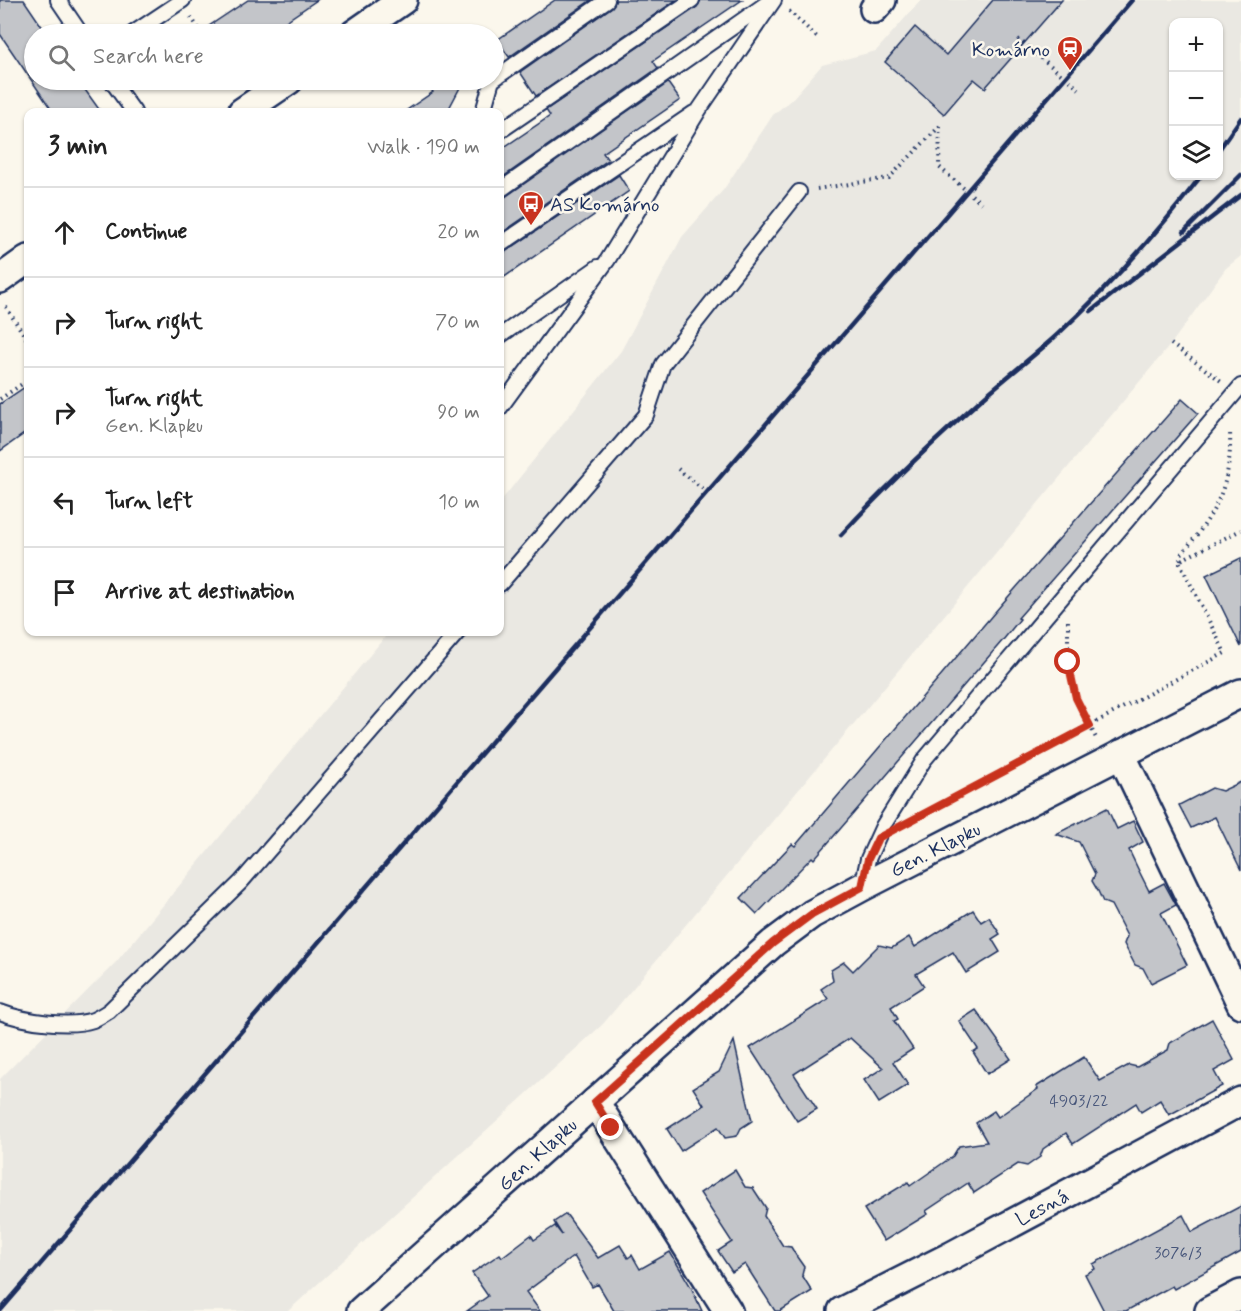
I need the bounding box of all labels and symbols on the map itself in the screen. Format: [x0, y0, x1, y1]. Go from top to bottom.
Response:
station icon: Komárno [1055, 34, 1085, 72]
place label: Komárno [972, 37, 1050, 64]
bus stop icon: AS Komárno [516, 189, 546, 227]
place label: AS Komárno [550, 192, 659, 219]
route start [1054, 648, 1080, 674]
street label: Gen. Klapku [886, 816, 986, 885]
house number: 4903/22 [1050, 1091, 1108, 1112]
street label: Gen. Klapku [493, 1112, 584, 1198]
route end [597, 1114, 623, 1140]
street label: Lesná [1011, 1183, 1074, 1234]
house number: 3076/3 [1154, 1243, 1202, 1264]

